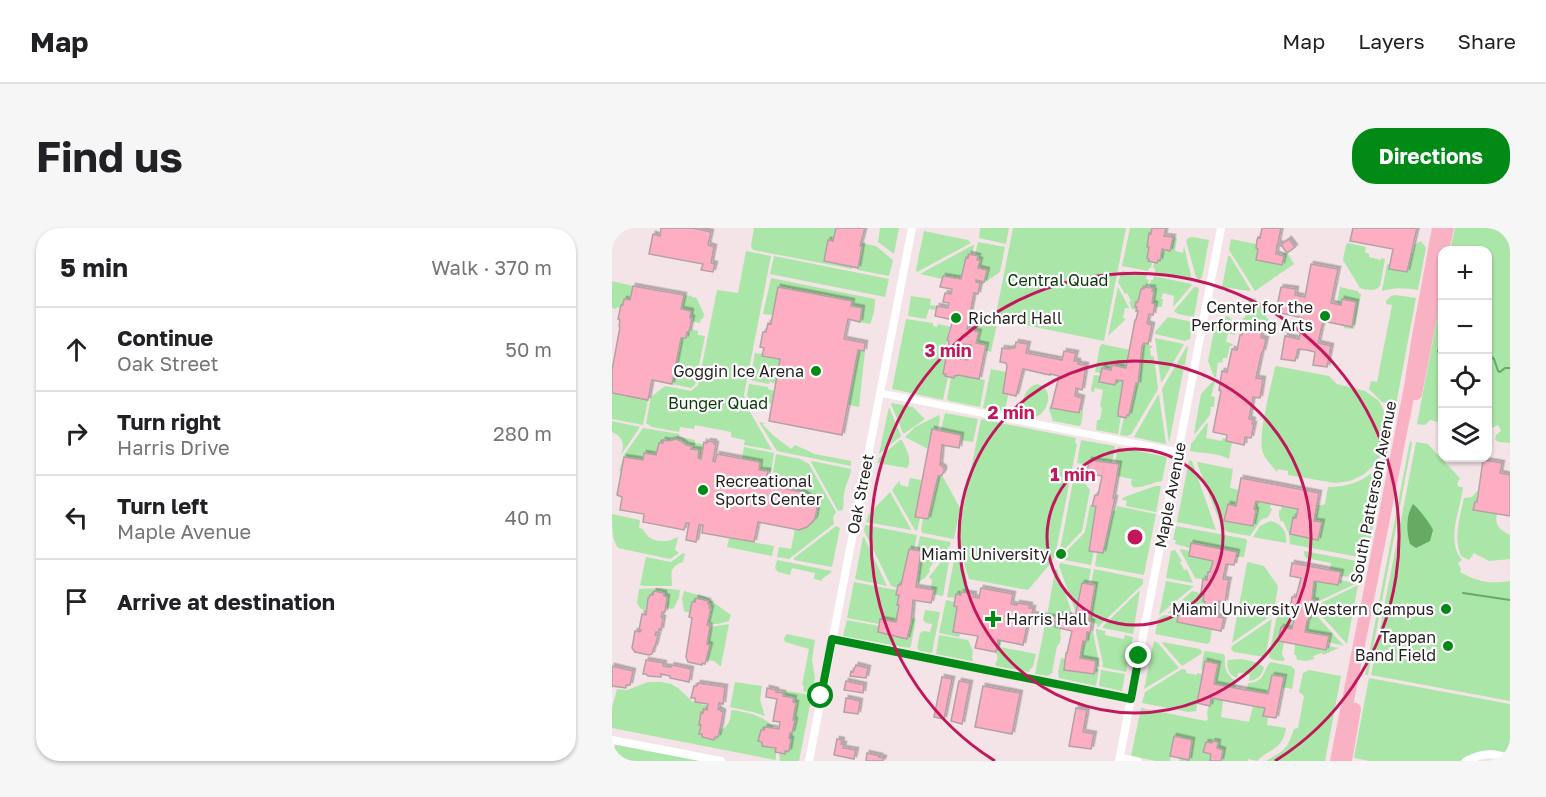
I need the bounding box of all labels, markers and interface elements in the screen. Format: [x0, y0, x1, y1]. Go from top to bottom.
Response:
text: Map [30, 25, 88, 58]
text: Map [1282, 28, 1325, 54]
text: Layers [1358, 28, 1425, 54]
text: Share [1458, 28, 1516, 54]
button: Directions [1352, 128, 1510, 184]
text: Find us [36, 131, 183, 181]
map controls [1438, 246, 1492, 462]
button: + [1438, 246, 1492, 300]
text: 5 min [60, 252, 128, 283]
text: Walk · 370 m [431, 255, 552, 279]
park label: Central Quad [1008, 270, 1108, 290]
place label: Center for the Performing Arts [1191, 297, 1313, 335]
button: − [1438, 300, 1492, 354]
place label: Richard Hall [968, 308, 1062, 328]
marker: Center for the Performing Arts [1318, 309, 1332, 323]
marker: Richard Hall [949, 311, 963, 325]
text: Continue [117, 324, 213, 351]
icon: ahead [60, 333, 93, 366]
text: 50 m [505, 337, 552, 361]
text: 3 min [924, 339, 972, 361]
text: Oak Street [117, 351, 219, 375]
button: locate [1438, 354, 1492, 408]
place label: Goggin Ice Arena [673, 361, 804, 381]
marker: Goggin Ice Arena [809, 364, 823, 378]
park label: Bunger Quad [668, 393, 768, 413]
street label: South Patterson Avenue [1345, 399, 1401, 585]
text: 2 min [987, 401, 1035, 423]
text: Turn right [117, 408, 221, 435]
button: layers [1438, 408, 1492, 462]
icon: right [60, 417, 93, 450]
text: 280 m [493, 421, 552, 445]
text: Harris Drive [117, 435, 230, 459]
street label: Maple Avenue [1150, 440, 1190, 550]
street label: Oak Street [842, 452, 878, 536]
text: 1 min [1050, 463, 1096, 485]
place label: Recreational Sports Center [715, 471, 822, 509]
marker: Recreational Sports Center [696, 483, 710, 497]
text: Turn left [117, 492, 208, 519]
icon: left [60, 501, 93, 534]
text: 40 m [505, 505, 552, 529]
text: Maple Avenue [117, 519, 251, 543]
centre of rings [1125, 527, 1145, 547]
place label: Miami University [921, 544, 1049, 564]
marker: Miami University [1054, 547, 1068, 561]
icon: arrive [60, 585, 93, 618]
text: Arrive at destination [117, 588, 335, 615]
place label: Miami University Western Campus [1172, 599, 1434, 619]
marker: Miami University Western Campus [1439, 602, 1453, 616]
place label: Harris Hall [1006, 609, 1088, 629]
marker: Harris Hall [984, 610, 1002, 628]
place label: Tappan Band Field [1355, 627, 1436, 665]
marker: Tappan Band Field [1441, 639, 1455, 653]
route end [1125, 642, 1151, 668]
route start [807, 682, 833, 708]

